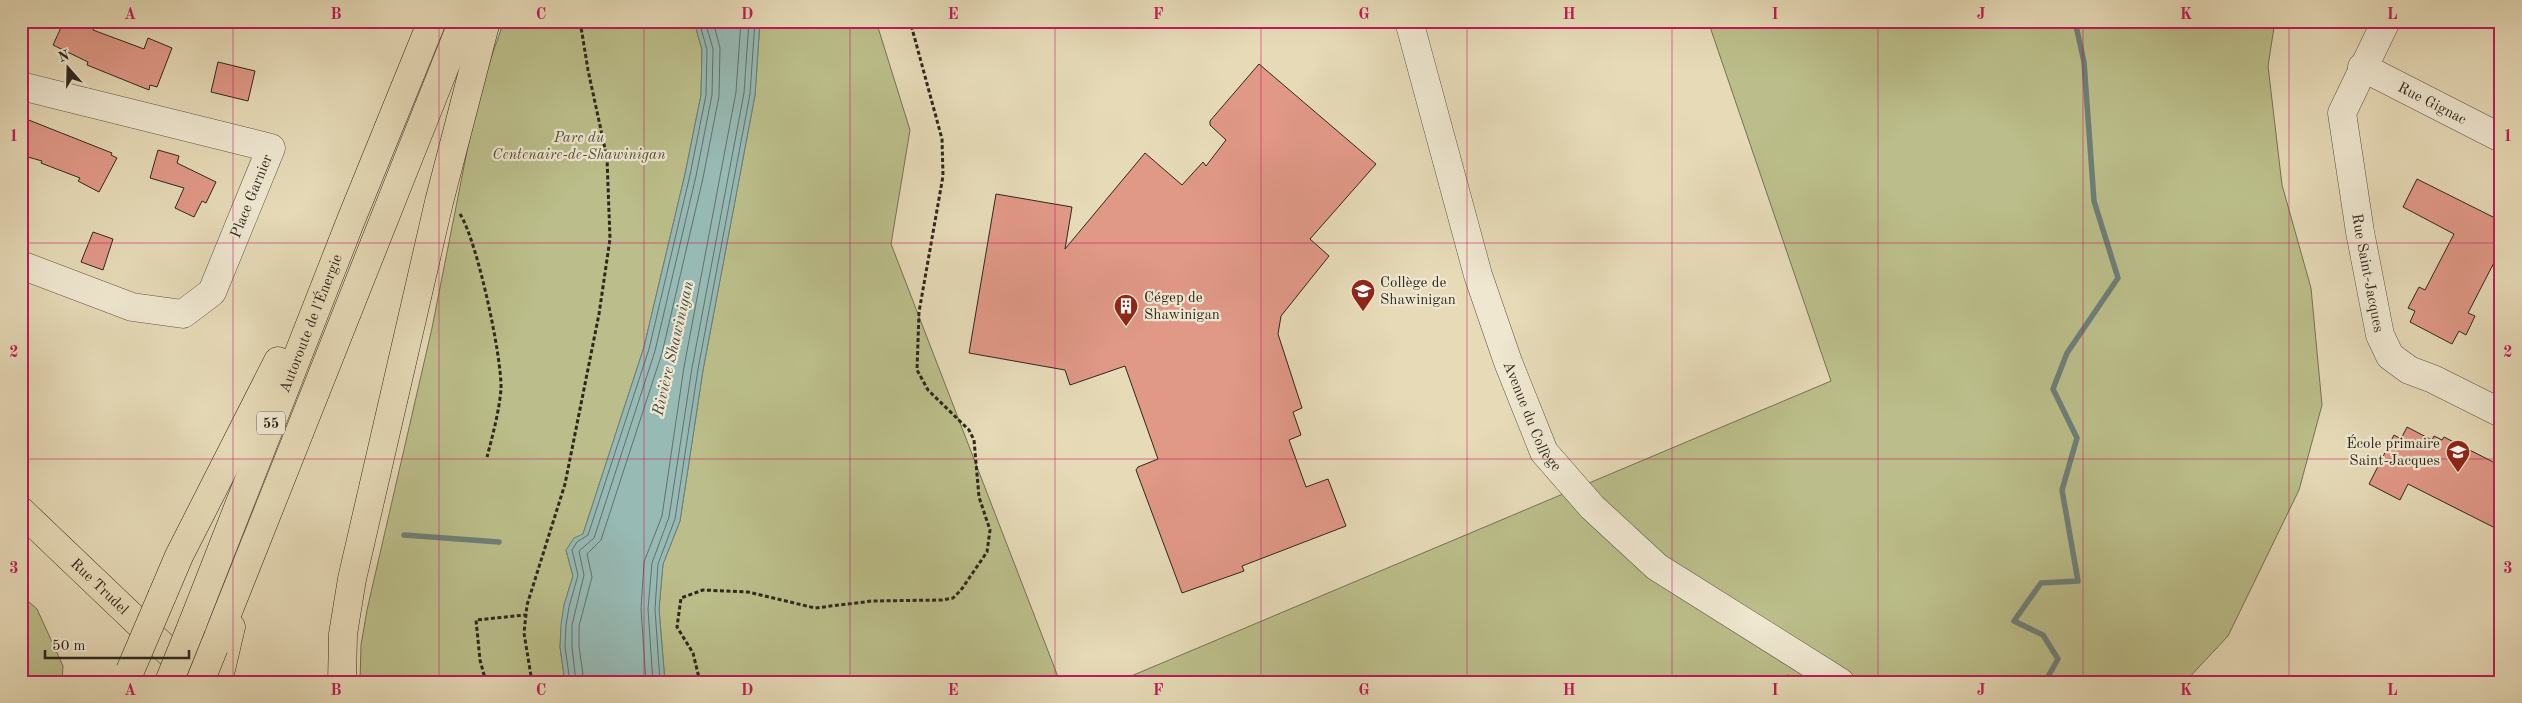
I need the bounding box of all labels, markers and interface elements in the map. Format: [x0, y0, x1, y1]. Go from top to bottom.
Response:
text: A [124, 7, 136, 23]
text: B [330, 7, 342, 23]
text: C [536, 7, 546, 23]
text: D [741, 7, 753, 23]
text: E [947, 7, 959, 23]
text: F [1153, 7, 1164, 23]
text: G [1358, 7, 1370, 23]
text: H [1562, 7, 1576, 23]
text: I [1771, 7, 1779, 23]
text: J [1977, 7, 1986, 23]
text: K [2180, 7, 2192, 23]
text: L [2387, 7, 2398, 23]
north arrow [42, 42, 92, 92]
text: N [56, 48, 72, 65]
street label: Rue Gignac [2395, 81, 2469, 128]
text: 1 [9, 129, 19, 145]
text: 1 [2503, 129, 2513, 145]
park label: Parc du Centenaire-de-Shawinigan [492, 131, 666, 163]
street label: Place Garnier [229, 153, 276, 241]
street label: Rue Saint-Jacques [2348, 213, 2385, 334]
street label: Autoroute de l'Énergie [278, 253, 346, 395]
place label: Collège de Shawinigan [1380, 276, 1456, 308]
school or university icon: Collège de Shawinigan [1350, 278, 1376, 312]
water label: Rivière Shawinigan [650, 280, 697, 418]
place label: Cégep de Shawinigan [1144, 291, 1220, 323]
building icon: Cégep de Shawinigan [1113, 293, 1139, 327]
text: 2 [9, 345, 19, 361]
text: 2 [2503, 345, 2513, 361]
street label: Avenue du Collège [1500, 360, 1563, 475]
road number: 55 [257, 412, 285, 434]
place label: École primaire Saint-Jacques [2346, 434, 2440, 469]
school or university icon: École primaire Saint-Jacques [2445, 439, 2471, 473]
street label: Rue Trudel [67, 556, 131, 618]
text: 3 [9, 561, 19, 577]
text: 3 [2503, 561, 2513, 577]
scale bar [45, 628, 189, 660]
text: 50 m [52, 639, 86, 654]
text: A [124, 683, 136, 699]
text: B [330, 683, 342, 699]
text: C [536, 683, 546, 699]
text: D [741, 683, 753, 699]
text: E [947, 683, 959, 699]
text: F [1153, 683, 1164, 699]
text: G [1358, 683, 1370, 699]
text: H [1562, 683, 1576, 699]
text: I [1771, 683, 1779, 699]
text: J [1977, 683, 1986, 699]
text: K [2180, 683, 2192, 699]
text: L [2387, 683, 2398, 699]

